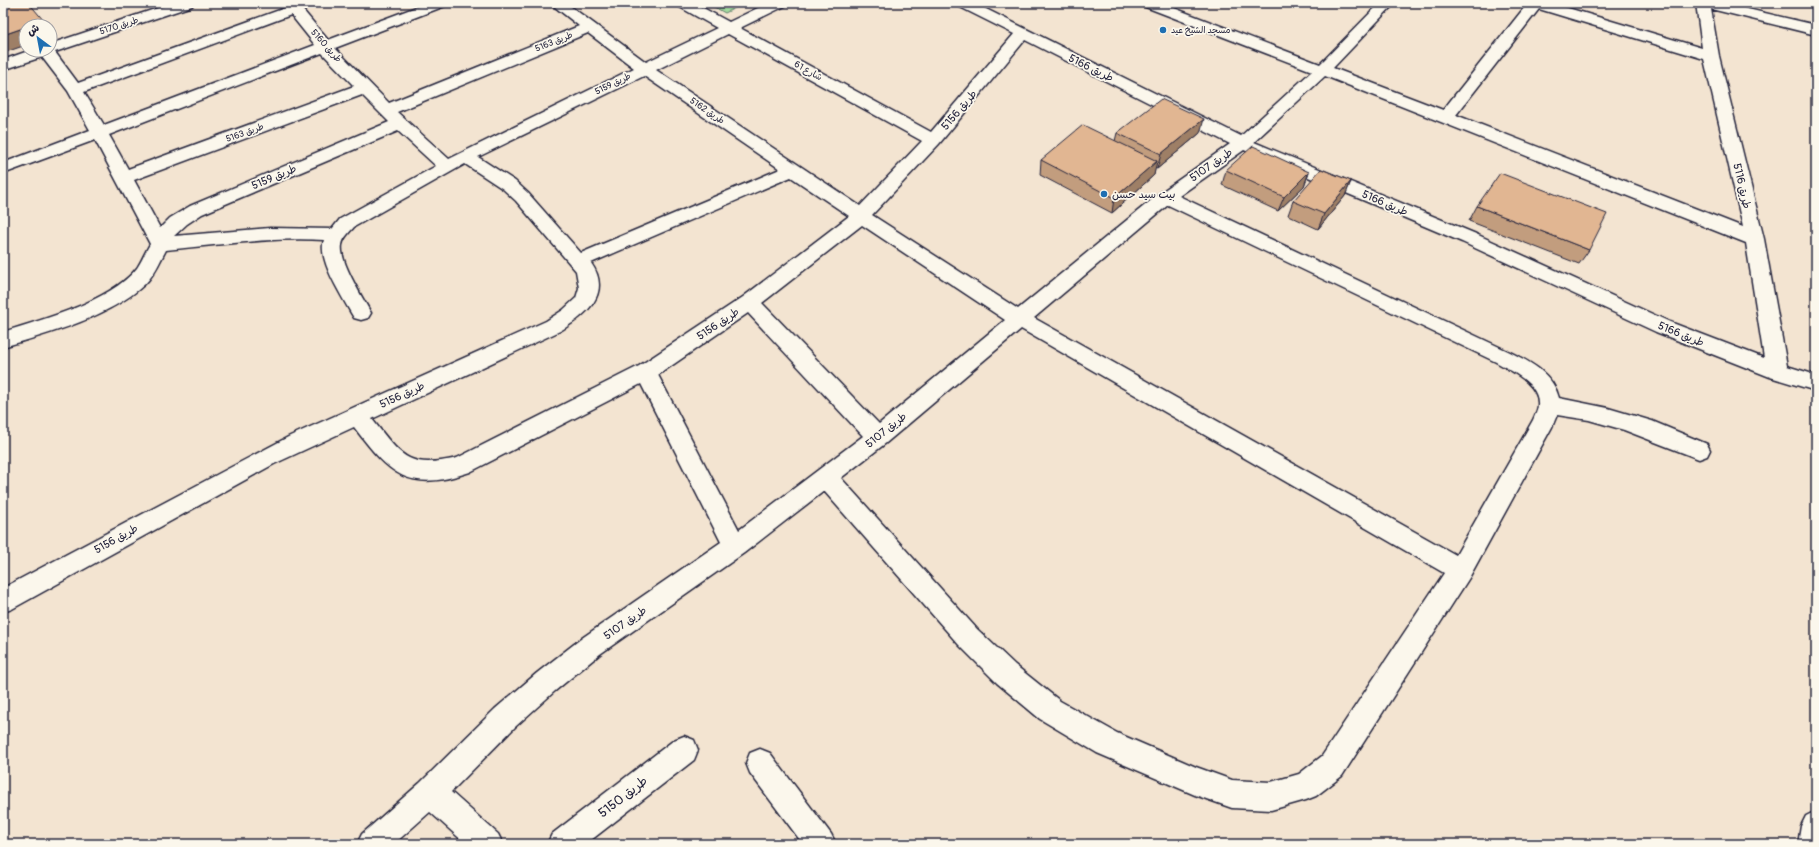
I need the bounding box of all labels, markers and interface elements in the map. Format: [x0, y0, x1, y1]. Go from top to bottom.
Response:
street label: طريق 5170 [98, 14, 140, 37]
north arrow [18, 18, 58, 58]
text: ش [24, 21, 42, 39]
marker: مسجد الشيخ عيد [1158, 25, 1168, 35]
place label: مسجد الشيخ عيد [1171, 25, 1231, 36]
street label: طريق 5160 [308, 27, 344, 65]
street label: طريق 5163 [534, 29, 575, 55]
street label: طريق 5166 [1066, 52, 1116, 84]
street label: شارع 61 [792, 59, 824, 83]
street label: طريق 5159 [593, 70, 633, 97]
street label: طريق 5156 [939, 87, 979, 133]
street label: طريق 5162 [688, 95, 727, 127]
street label: طريق 5163 [225, 121, 266, 145]
street label: طريق 5107 [1187, 146, 1235, 184]
street label: طريق 5159 [250, 162, 298, 192]
street label: طريق 5116 [1730, 162, 1754, 210]
place label: بيت سيد حسن [1112, 188, 1175, 202]
street label: طريق 5166 [1360, 188, 1410, 218]
marker: بيت سيد حسن [1099, 189, 1109, 199]
street label: طريق 5156 [694, 305, 742, 343]
street label: طريق 5166 [1656, 319, 1706, 349]
street label: طريق 5156 [377, 379, 427, 411]
street label: طريق 5107 [863, 409, 909, 451]
street label: طريق 5156 [92, 522, 140, 556]
street label: طريق 5107 [601, 604, 649, 642]
street label: طريق 5150 [595, 773, 651, 821]

